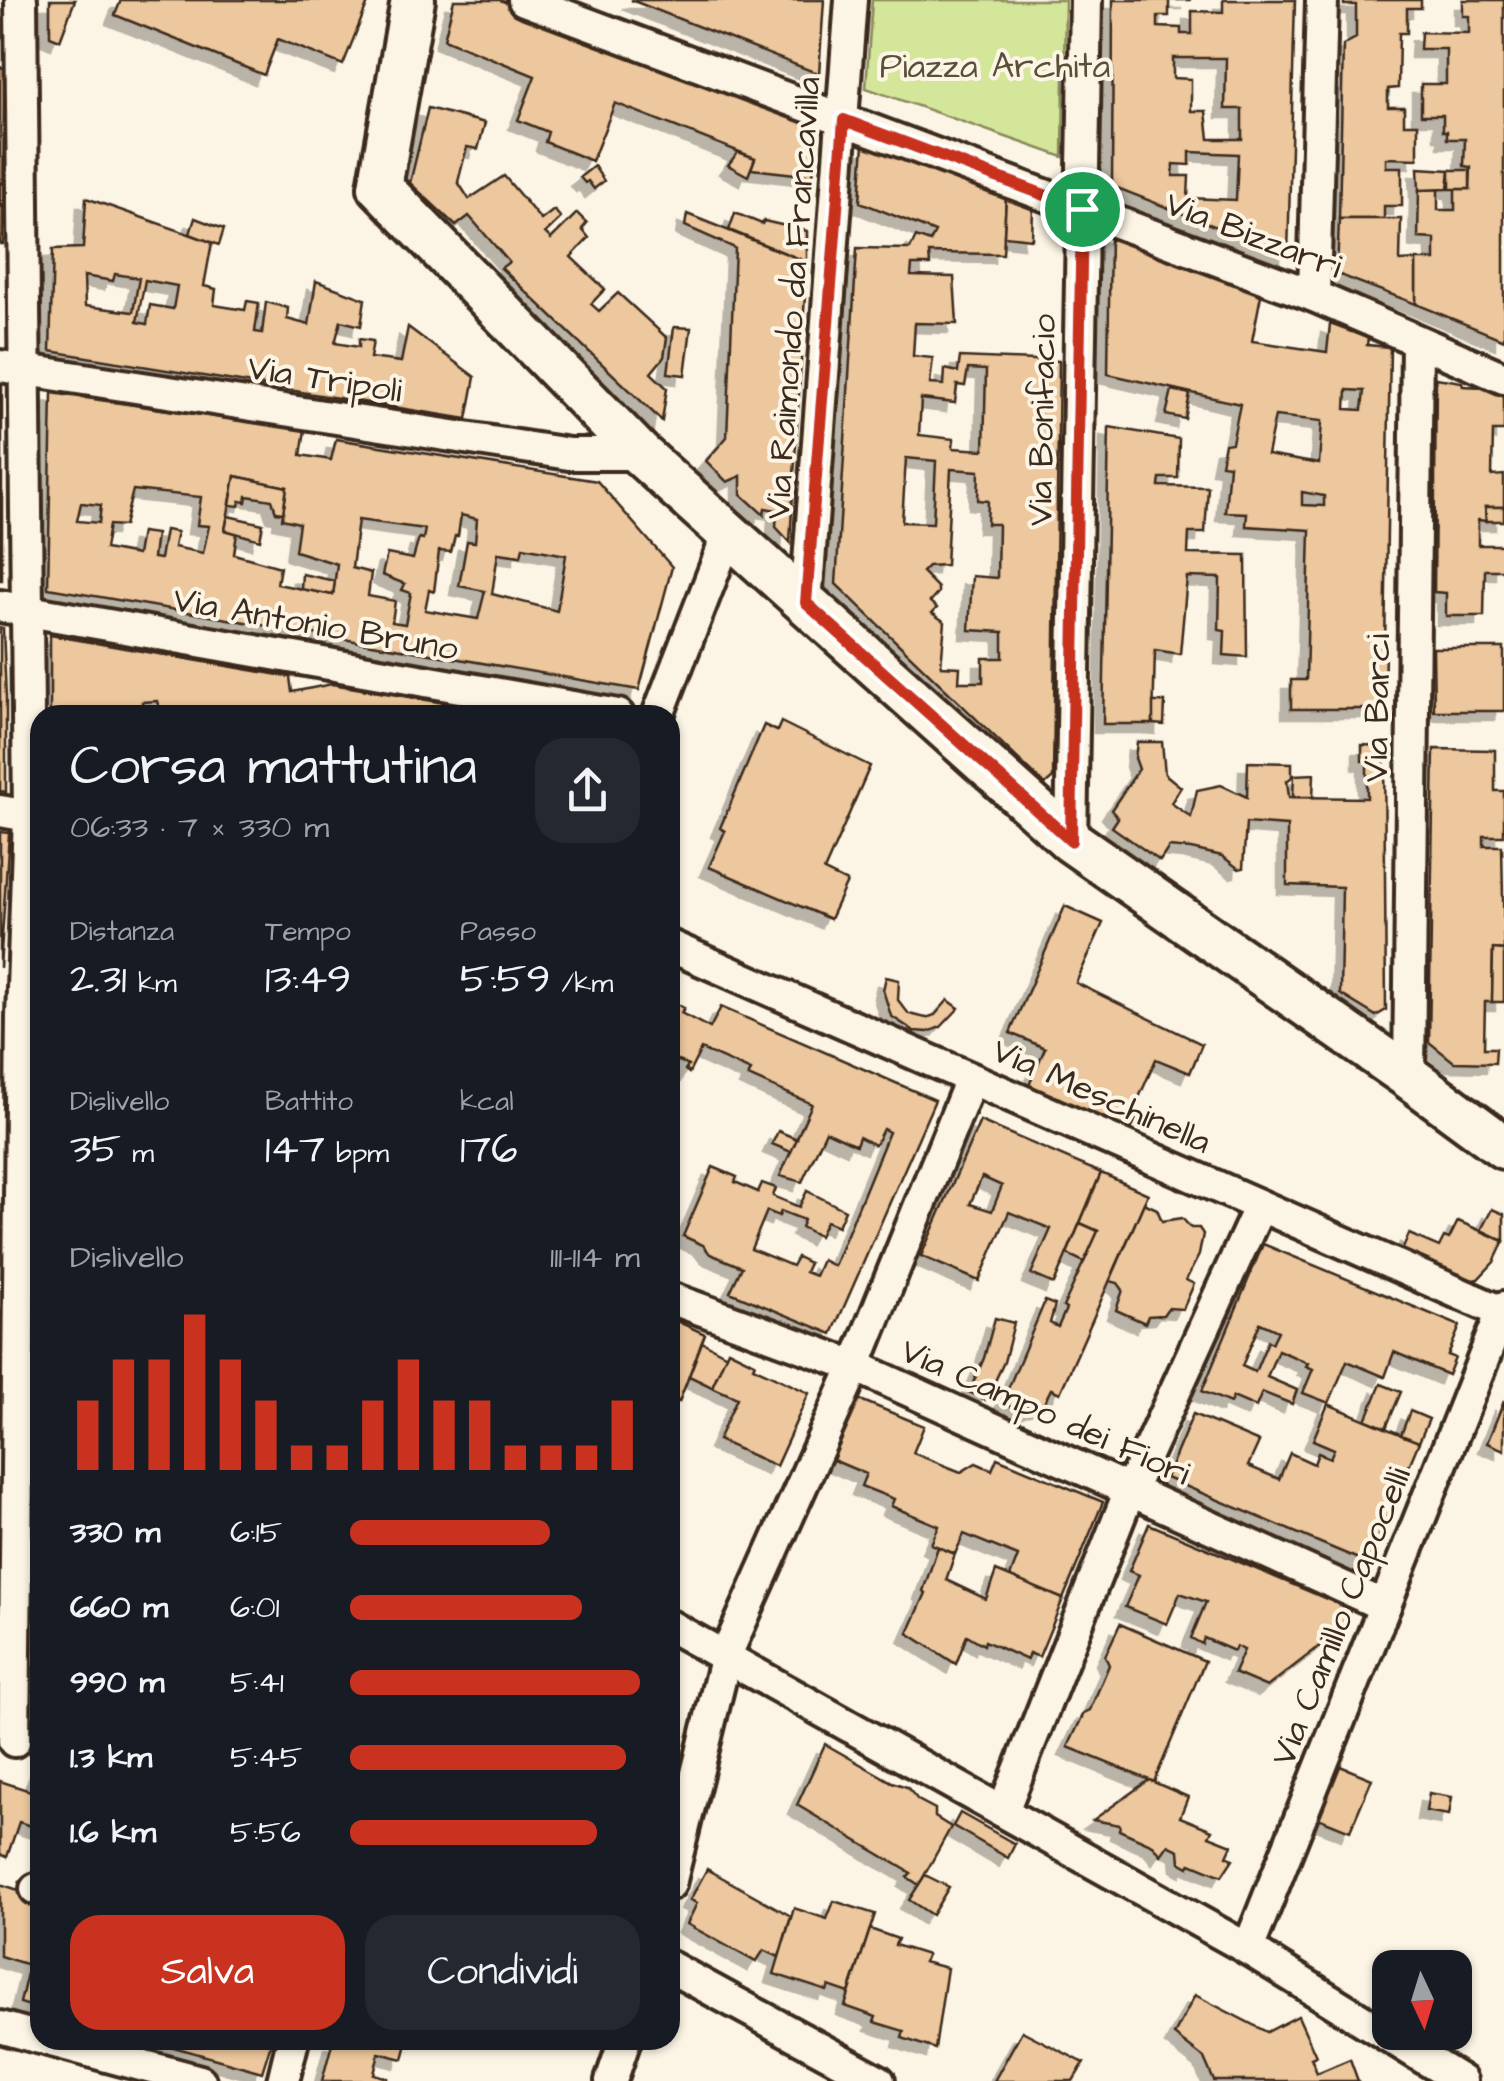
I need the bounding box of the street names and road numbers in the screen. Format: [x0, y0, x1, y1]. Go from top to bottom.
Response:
street label: Via Raimondo da Francavilla [754, 75, 833, 521]
street label: Via Bizzarri [1158, 179, 1349, 292]
street label: Via Bonifacio [1016, 313, 1069, 527]
street label: Via Tripoli [244, 343, 405, 416]
street label: Via Antonio Bruno [169, 575, 462, 674]
street label: Via Barci [1352, 633, 1403, 783]
street label: Via Meschinella [984, 1026, 1219, 1167]
street label: Via Campo dei Fiori [893, 1327, 1198, 1498]
street label: Via Camillo Capocelli [1259, 1460, 1424, 1773]

